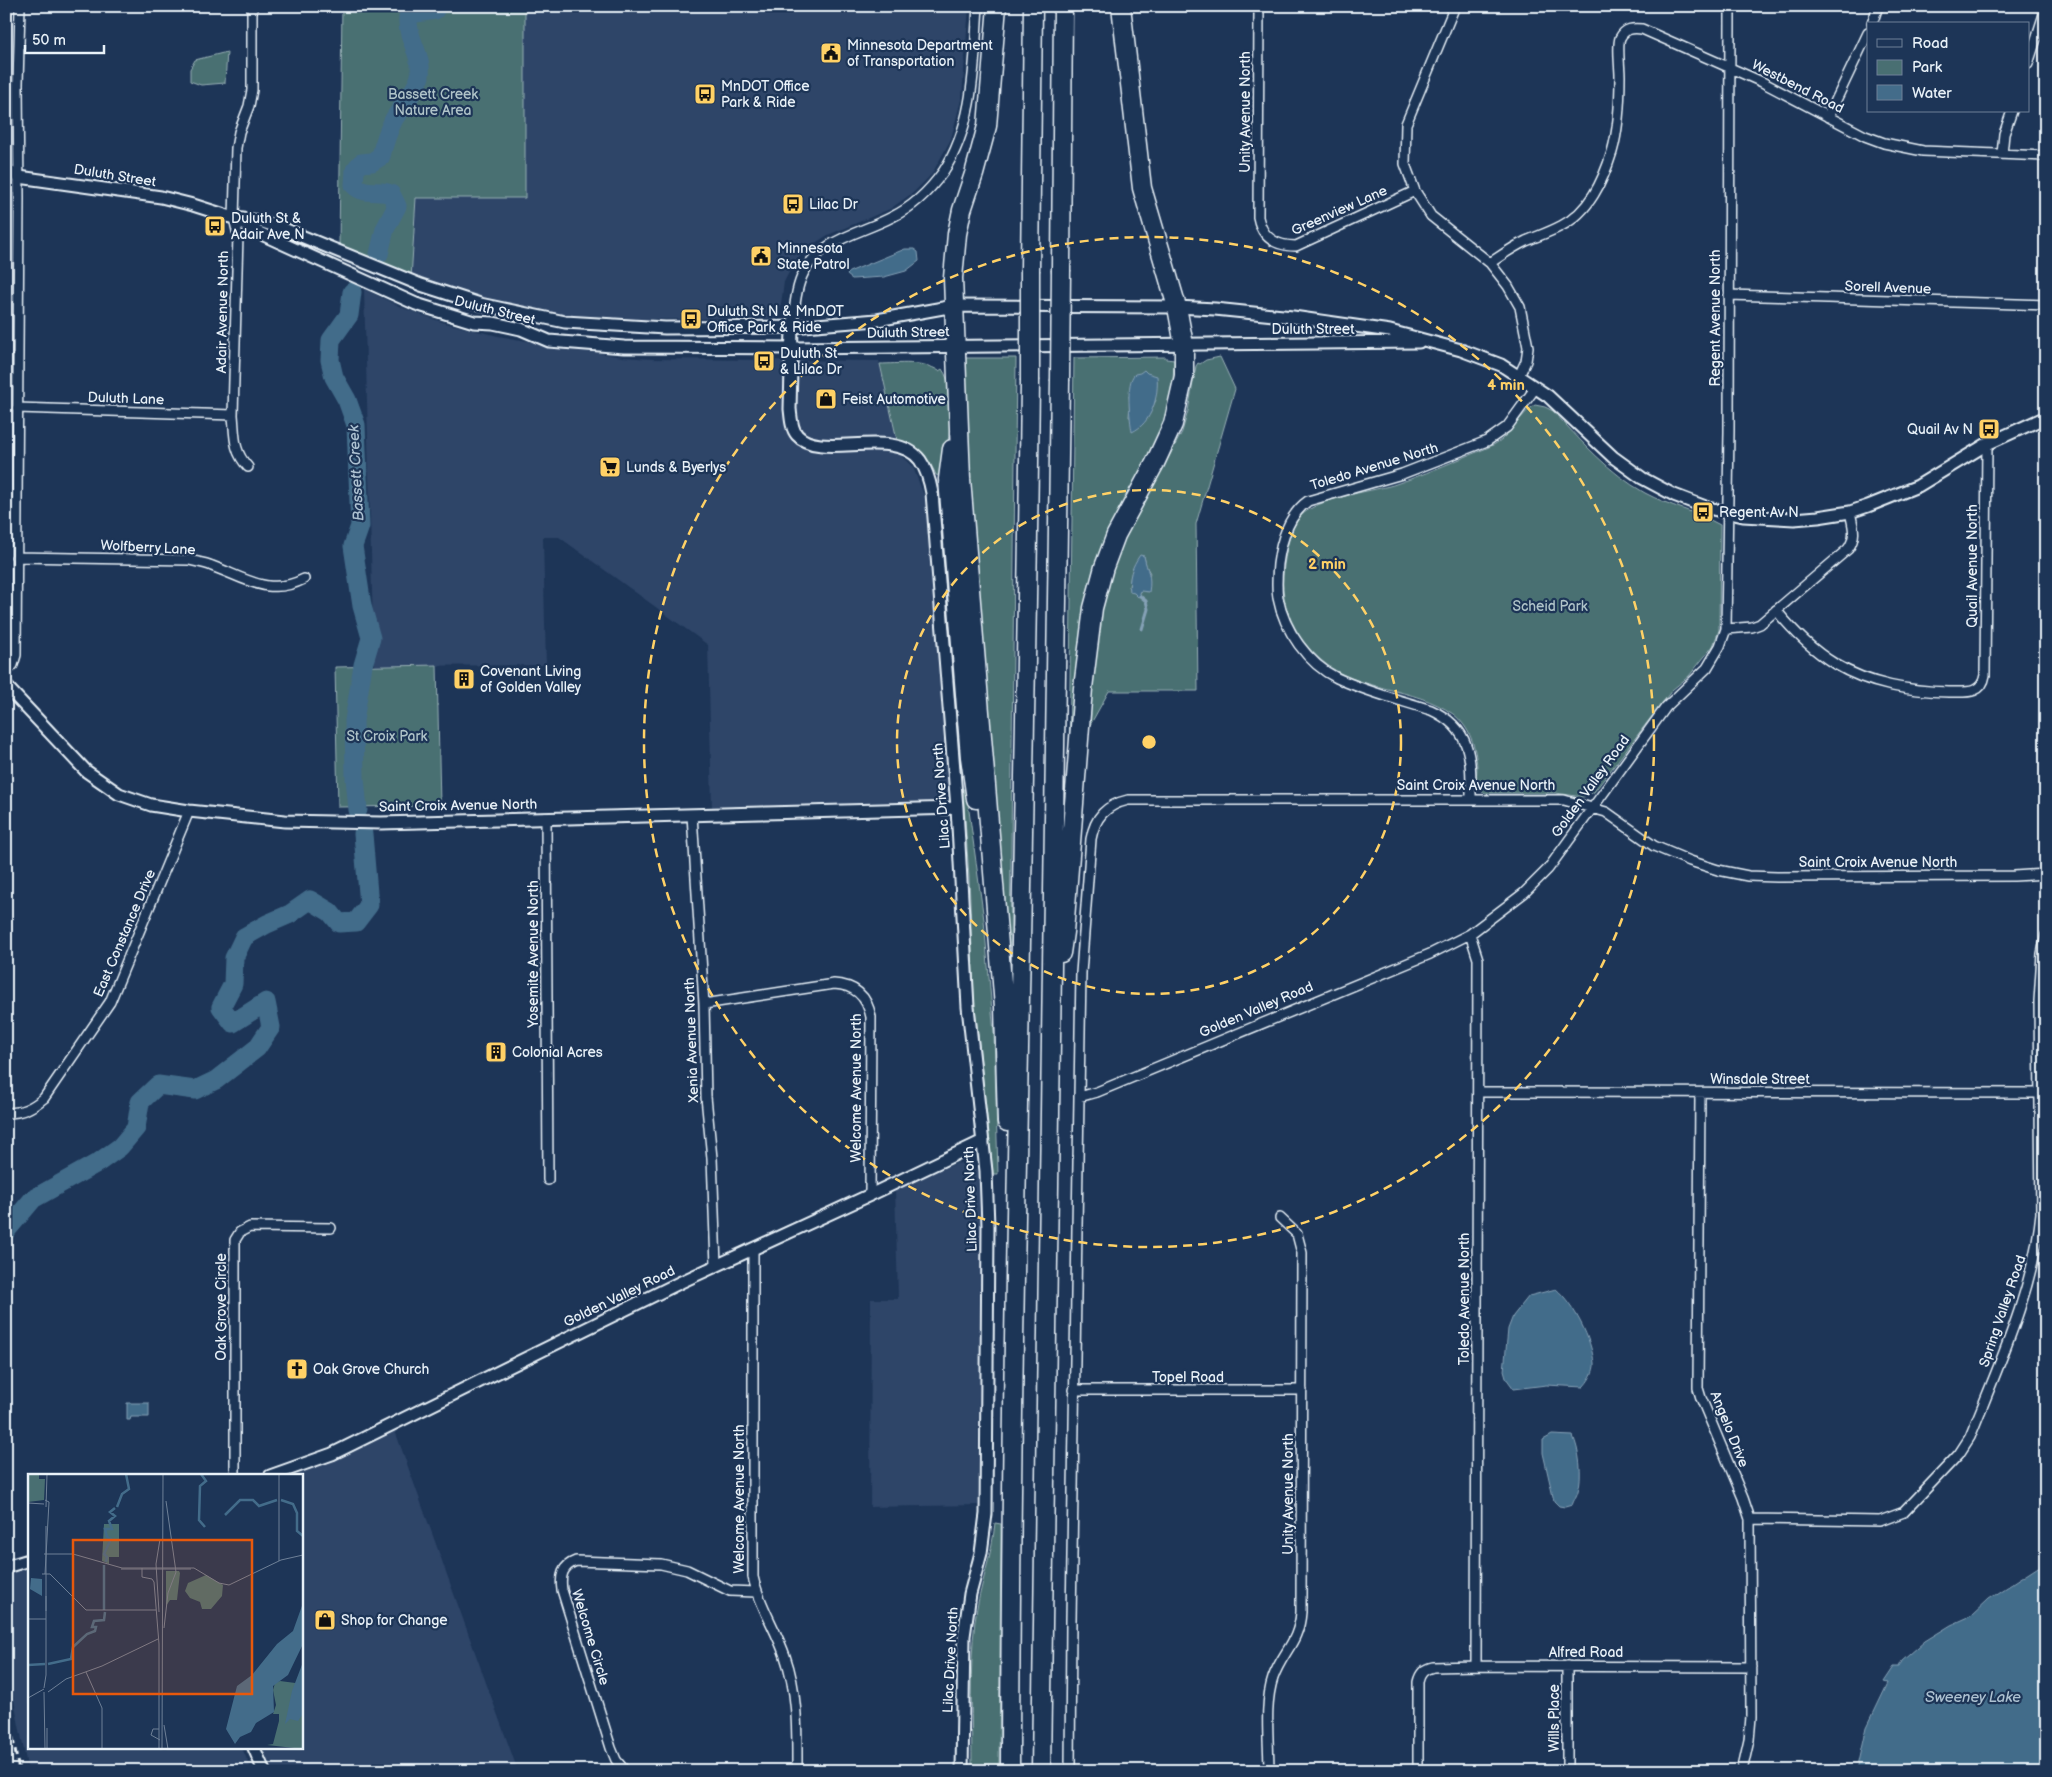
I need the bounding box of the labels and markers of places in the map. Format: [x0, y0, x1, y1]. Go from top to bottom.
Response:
place label: Minnesota Department of Transportation [847, 37, 993, 70]
public building icon: Minnesota Department of Transportation [819, 41, 843, 65]
place label: MnDOT Office Park & Ride [721, 78, 810, 111]
bus stop icon: MnDOT Office Park & Ride [693, 82, 717, 106]
bus stop icon: Lilac Dr [781, 192, 805, 216]
place label: Lilac Dr [809, 196, 859, 213]
place label: Duluth St & Adair Ave N [231, 210, 305, 243]
bus stop icon: Duluth St & Adair Ave N [203, 214, 227, 238]
place label: Minnesota State Patrol [777, 240, 850, 273]
public building icon: Minnesota State Patrol [749, 244, 773, 268]
place label: Duluth St N & MnDOT Office Park & Ride [707, 303, 844, 336]
bus stop icon: Duluth St N & MnDOT Office Park & Ride [679, 307, 703, 331]
place label: Duluth St & Lilac Dr [780, 345, 843, 378]
bus stop icon: Duluth St & Lilac Dr [752, 349, 776, 373]
shop icon: Feist Automotive [814, 387, 838, 411]
place label: Feist Automotive [842, 391, 946, 408]
bus stop icon: Quail Av N [1977, 417, 2001, 441]
place label: Quail Av N [1907, 421, 1973, 438]
supermarket icon: Lunds & Byerlys [598, 455, 622, 479]
place label: Lunds & Byerlys [626, 459, 726, 476]
bus stop icon: Regent Av N [1691, 500, 1715, 524]
place label: Regent Av N [1719, 504, 1799, 521]
place label: Covenant Living of Golden Valley [480, 663, 582, 696]
building icon: Covenant Living of Golden Valley [452, 667, 476, 691]
centre of rings [1140, 733, 1158, 751]
building icon: Colonial Acres [484, 1040, 508, 1064]
place label: Colonial Acres [512, 1044, 603, 1061]
church icon: Oak Grove Church [285, 1357, 309, 1381]
place label: Oak Grove Church [313, 1361, 429, 1378]
shop icon: Shop for Change [313, 1608, 337, 1632]
place label: Shop for Change [341, 1612, 448, 1629]

